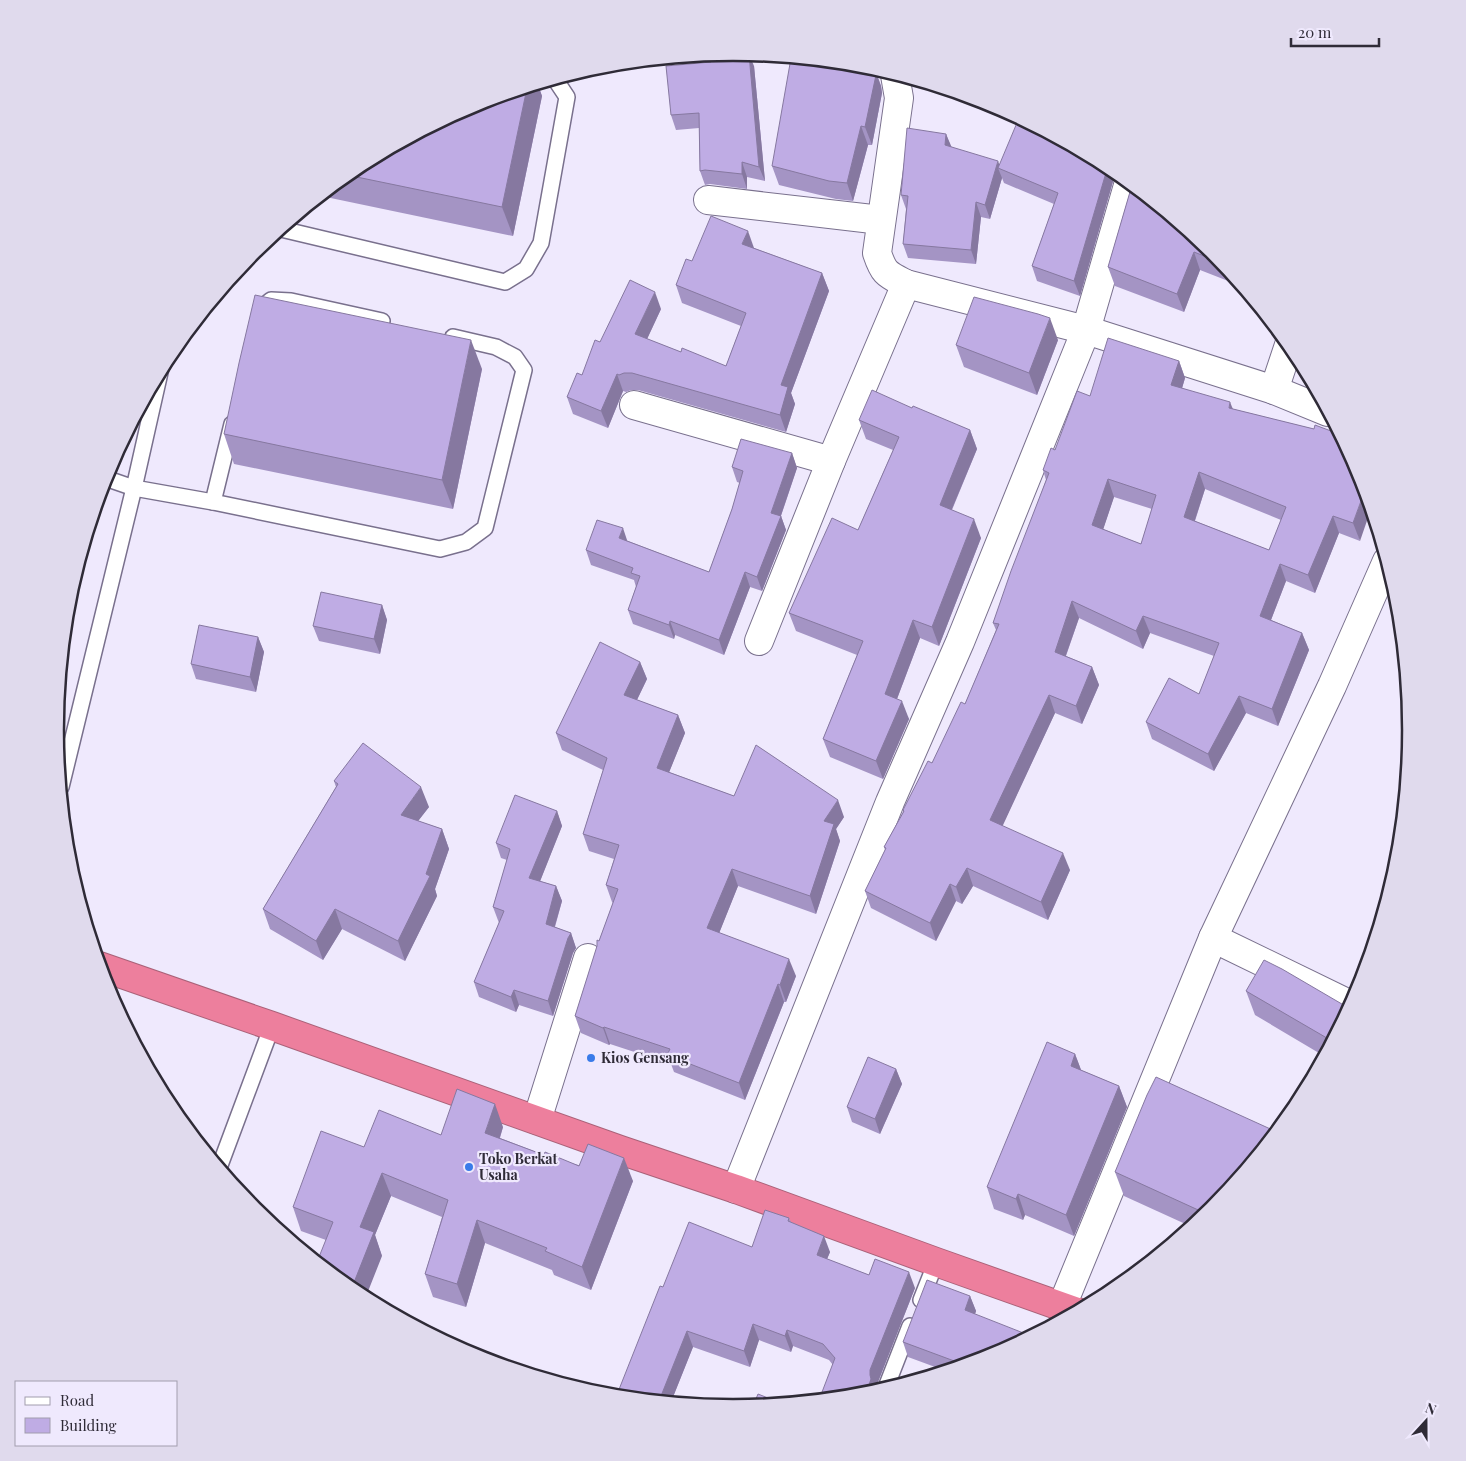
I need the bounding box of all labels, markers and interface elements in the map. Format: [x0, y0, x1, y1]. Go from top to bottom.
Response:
scale bar [1291, 15, 1378, 47]
text: 20 m [1298, 22, 1332, 42]
place label: Kios Gensang [601, 1048, 689, 1067]
marker: Kios Gensang [585, 1052, 597, 1064]
place label: Toko Berkat Usaha [479, 1149, 558, 1184]
marker: Toko Berkat Usaha [463, 1161, 475, 1173]
legend [15, 1381, 178, 1446]
text: Road [60, 1390, 94, 1410]
north arrow [1401, 1396, 1451, 1446]
text: N [1423, 1398, 1439, 1419]
text: Building [60, 1415, 117, 1435]

